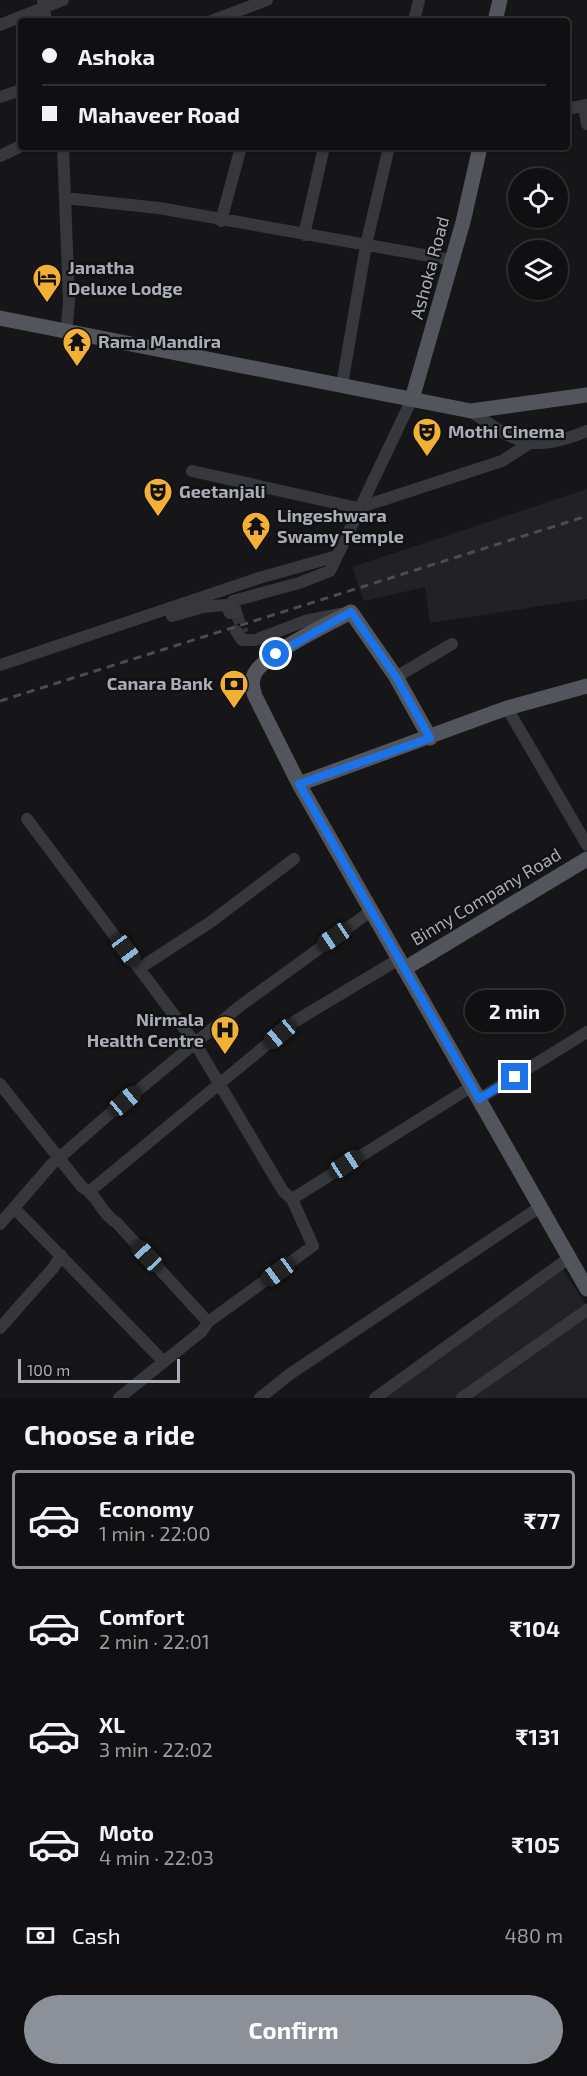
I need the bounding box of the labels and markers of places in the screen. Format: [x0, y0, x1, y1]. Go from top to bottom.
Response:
place label: Janatha Deluxe Lodge [68, 256, 183, 299]
hotel icon: Janatha Deluxe Lodge [31, 262, 63, 304]
temple icon: Rama Mandira [61, 326, 93, 368]
place label: Rama Mandira [98, 330, 221, 352]
theatre icon: Mothi Cinema [411, 416, 443, 458]
place label: Mothi Cinema [448, 420, 565, 442]
theatre icon: Geetanjali [142, 476, 174, 518]
place label: Geetanjali [179, 480, 266, 502]
place label: Lingeshwara Swamy Temple [277, 504, 404, 547]
temple icon: Lingeshwara Swamy Temple [240, 510, 272, 552]
bank icon: Canara Bank [218, 668, 250, 710]
place label: Canara Bank [107, 672, 213, 694]
place label: Nirmala Health Centre [87, 1008, 204, 1051]
hospital icon: Nirmala Health Centre [209, 1014, 241, 1056]

